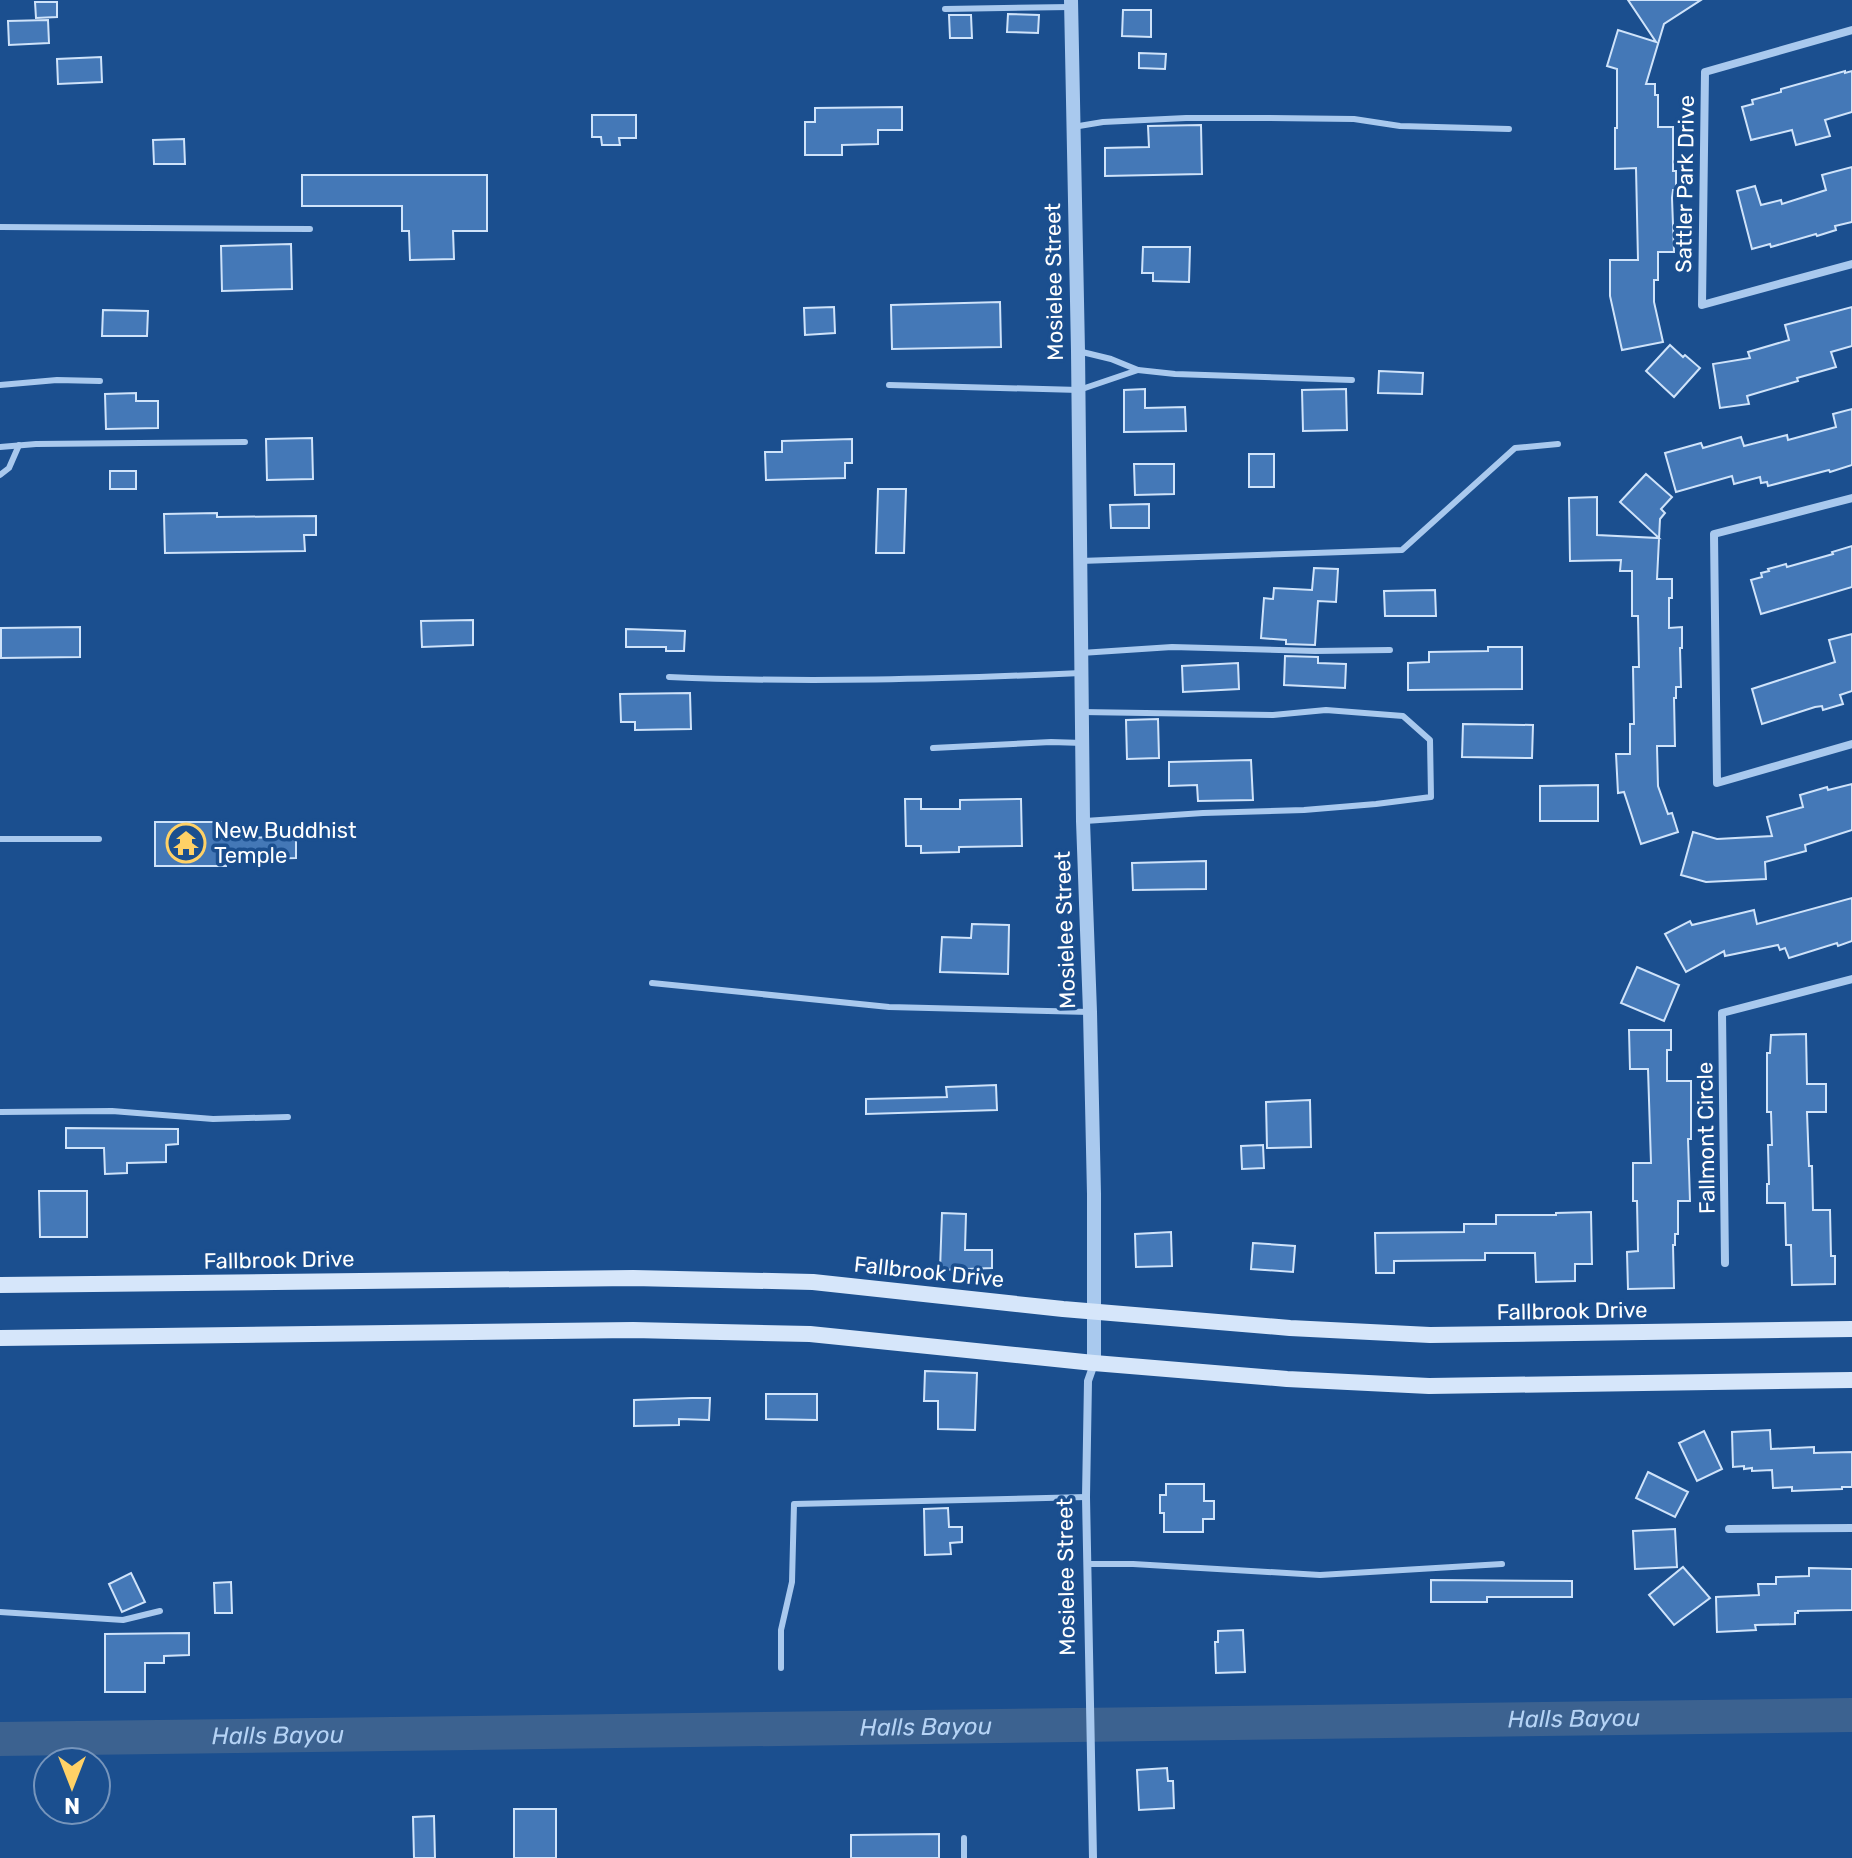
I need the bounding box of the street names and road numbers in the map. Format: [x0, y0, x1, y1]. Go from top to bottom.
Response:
street label: Sattler Park Drive [1670, 95, 1700, 273]
street label: Mosielee Street [1039, 202, 1069, 361]
street label: Mosielee Street [1049, 850, 1081, 1009]
street label: Fallmont Circle [1691, 1062, 1721, 1214]
street label: Fallbrook Drive [203, 1245, 355, 1275]
street label: Fallbrook Drive [852, 1251, 1006, 1293]
street label: Fallbrook Drive [1496, 1296, 1648, 1326]
street label: Mosielee Street [1051, 1497, 1081, 1656]

